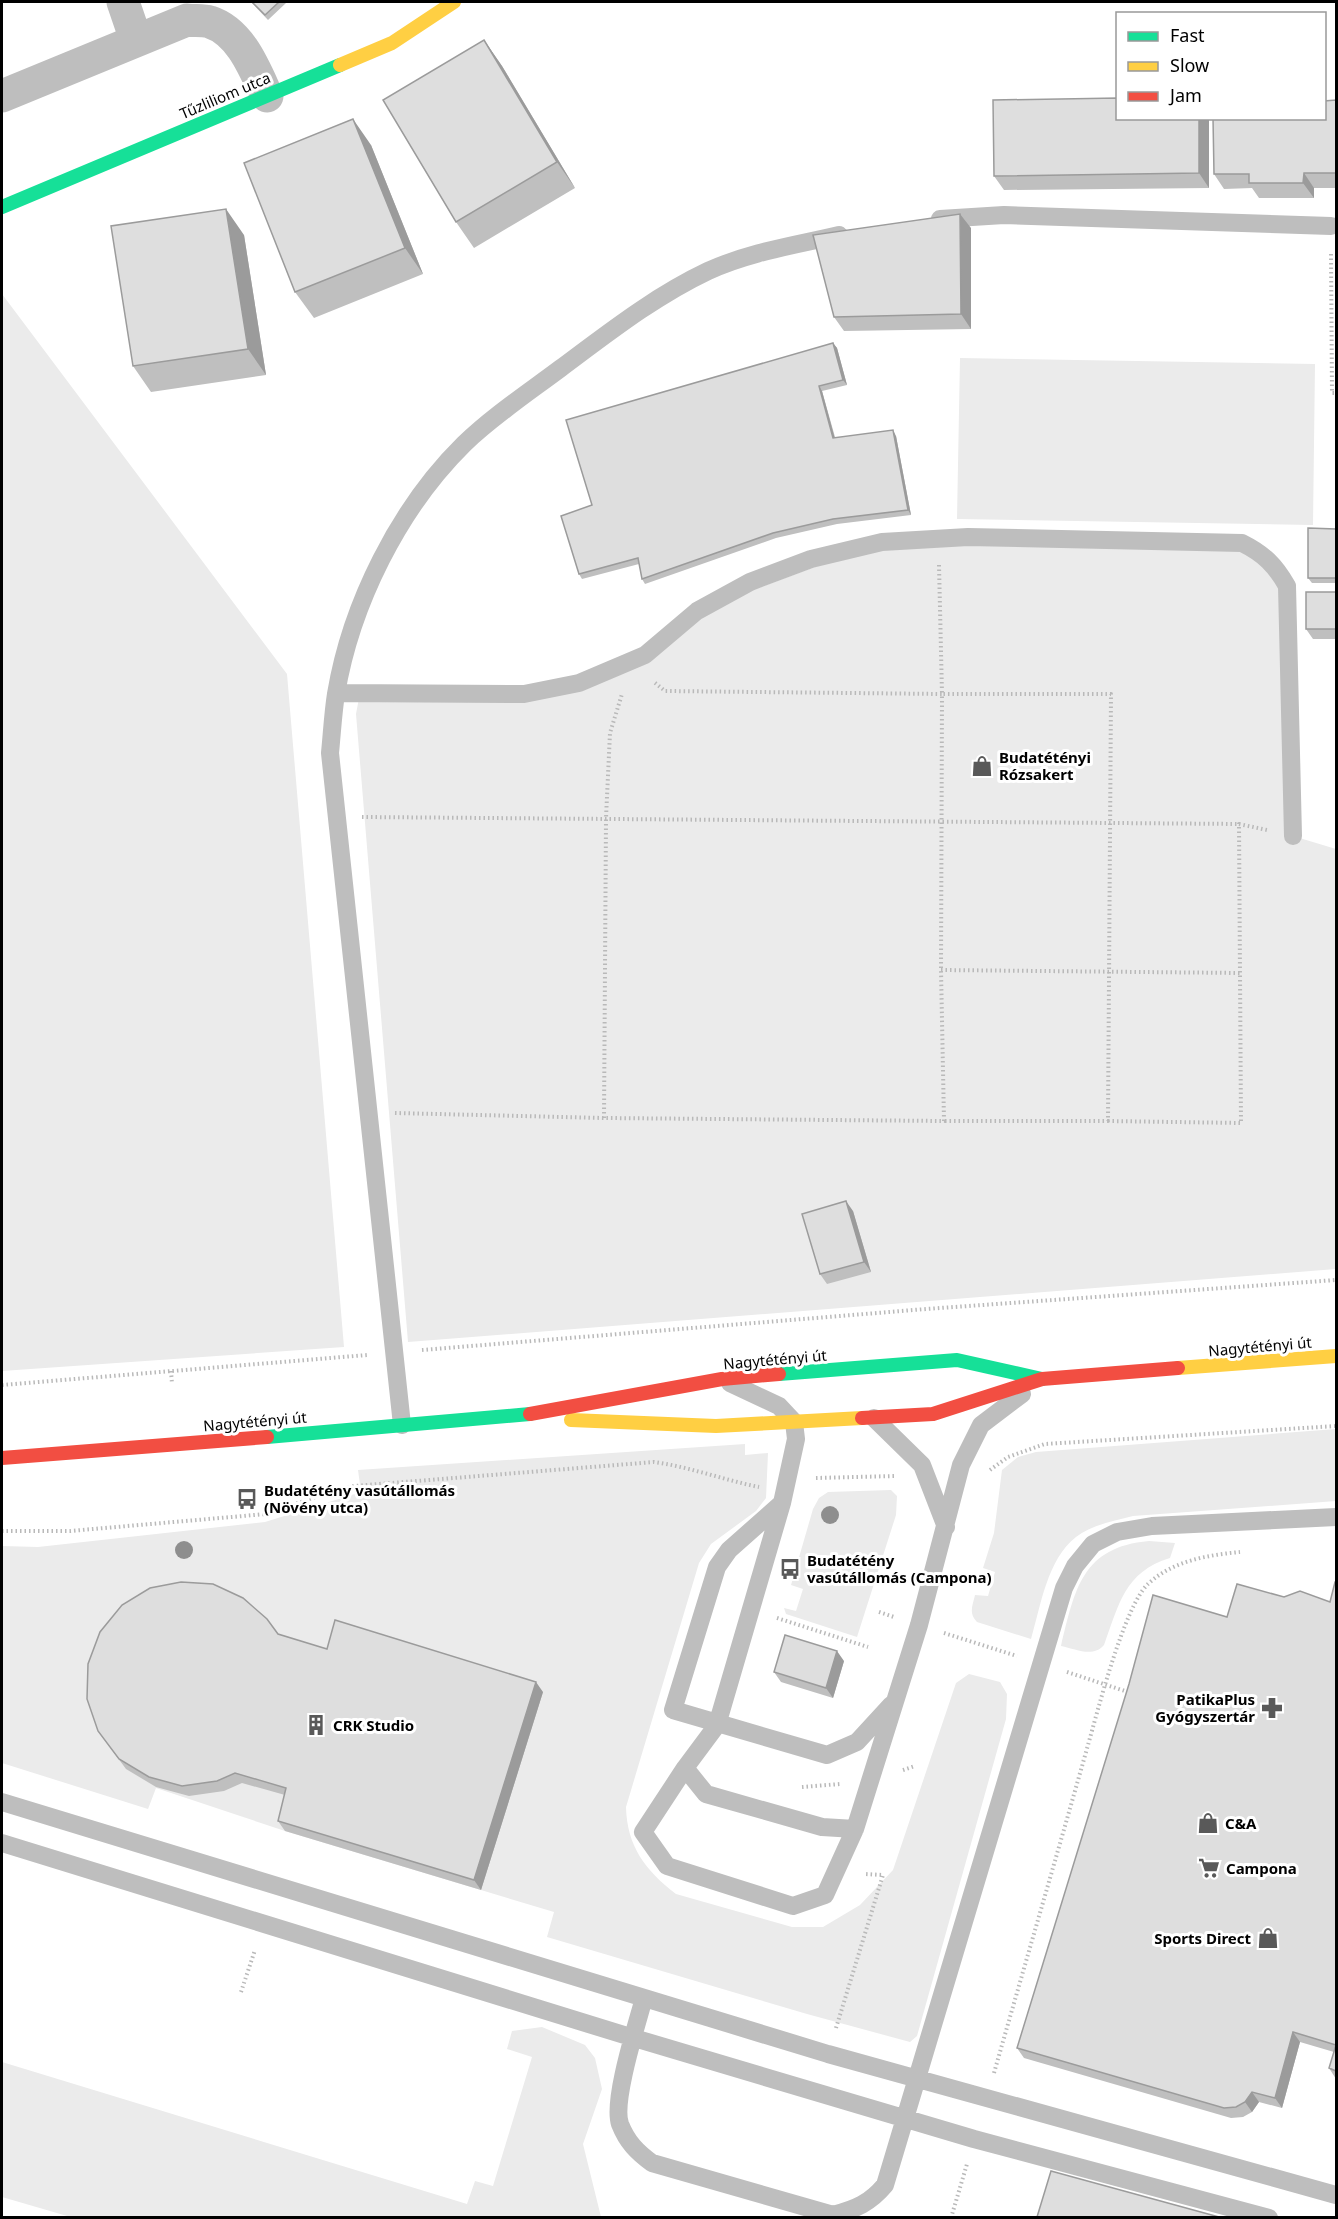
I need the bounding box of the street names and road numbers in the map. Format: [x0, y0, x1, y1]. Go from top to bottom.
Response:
street label: Tűzliliom utca [177, 67, 273, 123]
street label: Nagytétényi út [1207, 1331, 1313, 1360]
street label: Nagytétényi út [722, 1344, 828, 1373]
street label: Nagytétényi út [202, 1406, 308, 1435]

